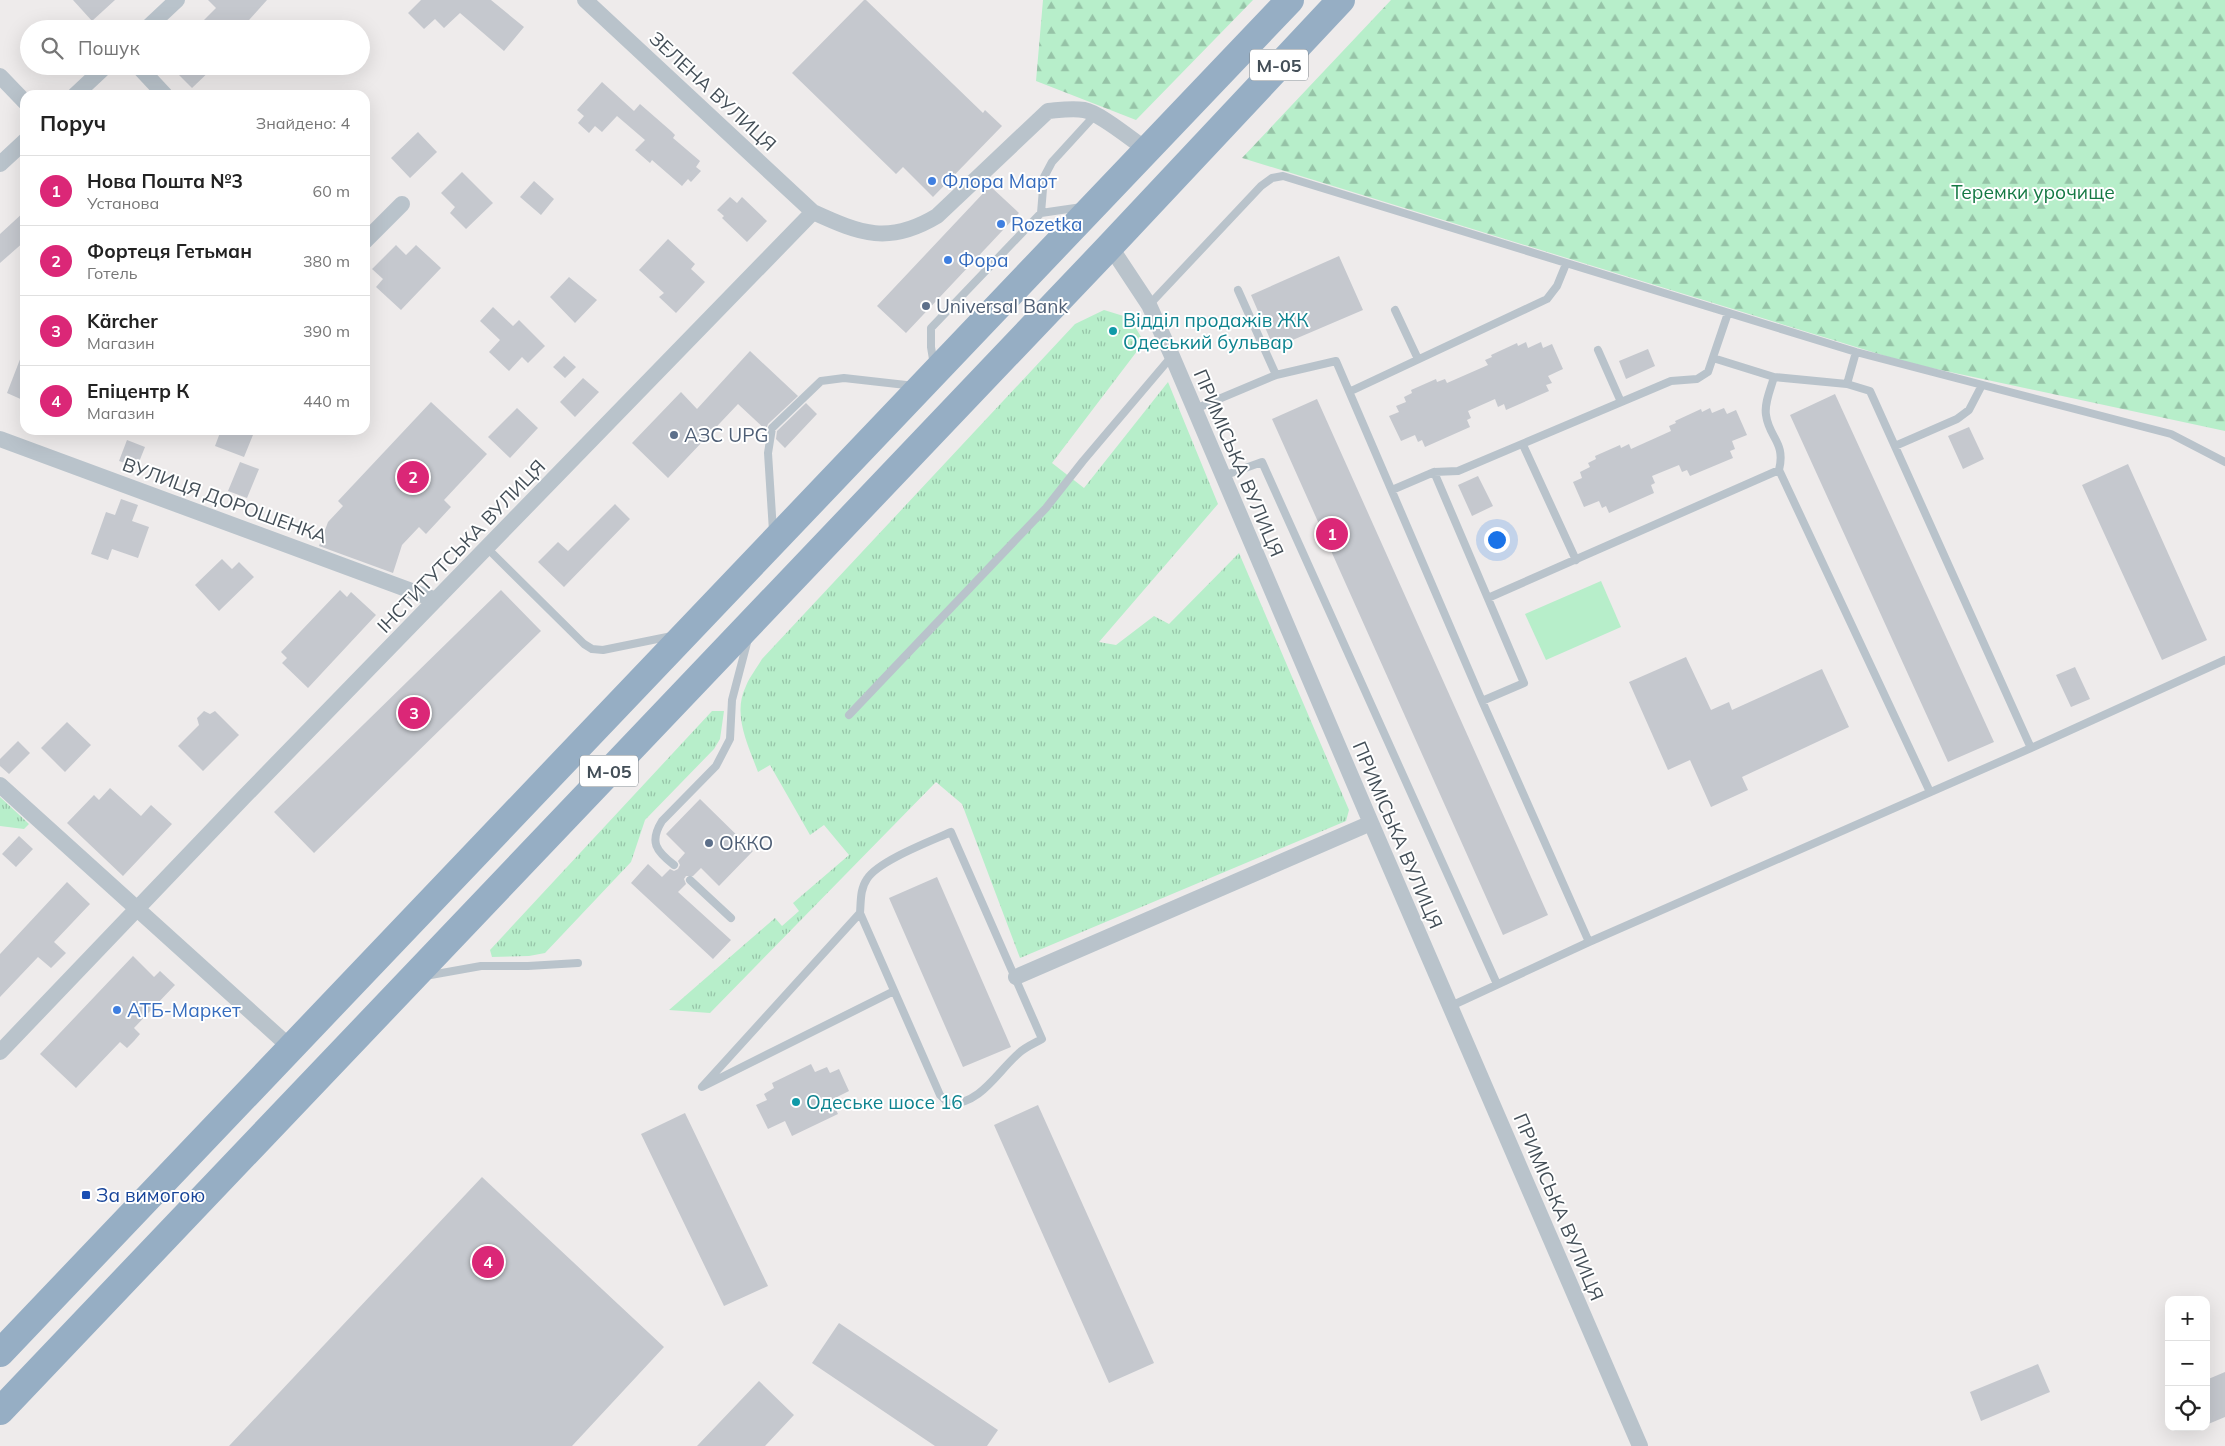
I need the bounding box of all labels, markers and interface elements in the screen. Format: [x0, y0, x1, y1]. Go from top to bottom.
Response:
search box [20, 20, 370, 75]
street label: ЗЕЛЕНА ВУЛИЦЯ [645, 26, 781, 156]
icon: search [38, 34, 66, 62]
text: Пошук [78, 36, 140, 60]
road number: М-05 [1250, 50, 1308, 80]
text: Поруч [40, 110, 106, 136]
text: Знайдено: 4 [256, 113, 350, 133]
text: Нова Пошта №3 [87, 169, 243, 193]
place label: Флора Март [942, 169, 1057, 193]
marker: Флора Март [926, 175, 938, 187]
park label: Теремки урочище [1951, 180, 2115, 204]
text: 1 [51, 181, 61, 201]
text: 60 m [313, 181, 350, 201]
text: Установа [87, 193, 159, 213]
place label: Rozetka [1011, 212, 1082, 236]
marker: Rozetka [995, 218, 1007, 230]
text: Фортеця Гетьман [87, 239, 252, 263]
place label: Фора [958, 248, 1009, 272]
text: 2 [51, 251, 61, 271]
text: 380 m [303, 251, 350, 271]
marker: Фора [942, 254, 954, 266]
text: Готель [87, 263, 138, 283]
place label: Universal Bank [936, 294, 1068, 318]
marker: Universal Bank [920, 300, 932, 312]
place label: Відділ продажів ЖК Одеський бульвар [1123, 308, 1309, 354]
text: Kärcher [87, 309, 158, 333]
text: 3 [51, 321, 61, 341]
text: 390 m [303, 321, 350, 341]
marker: Відділ продажів ЖК Одеський бульвар [1107, 325, 1119, 337]
text: Магазин [87, 333, 155, 353]
street label: ПРИМІСЬКА ВУЛИЦЯ [1189, 366, 1289, 560]
text: Епіцентр К [87, 379, 189, 403]
text: 4 [51, 391, 61, 411]
text: 440 m [303, 391, 350, 411]
text: Магазин [87, 403, 155, 423]
place label: АЗС UPG [684, 423, 768, 447]
marker: АЗС UPG [668, 429, 680, 441]
street label: ВУЛИЦЯ ДОРОШЕНКА [119, 452, 331, 548]
street label: ІНСТИТУТСЬКА ВУЛИЦЯ [372, 454, 550, 638]
pin: 2 [397, 458, 429, 496]
pin: 1 [1316, 515, 1348, 553]
your location [1484, 527, 1510, 553]
pin: 3 [398, 694, 430, 732]
street label: ПРИМІСЬКА ВУЛИЦЯ [1348, 738, 1448, 932]
road number: М-05 [580, 756, 638, 786]
place label: ОККО [719, 831, 773, 855]
marker: ОККО [703, 837, 715, 849]
place label: АТБ-Маркет [127, 998, 241, 1022]
marker: АТБ-Маркет [111, 1004, 123, 1016]
place label: Одеське шосе 16 [806, 1090, 963, 1114]
marker: Одеське шосе 16 [790, 1096, 802, 1108]
street label: ПРИМІСЬКА ВУЛИЦЯ [1509, 1110, 1609, 1304]
place label: За вимогою [96, 1183, 205, 1207]
marker: За вимогою [80, 1189, 92, 1201]
pin: 4 [472, 1243, 504, 1281]
map controls [2165, 1296, 2210, 1431]
button: + [2165, 1296, 2210, 1341]
button: − [2165, 1341, 2210, 1386]
button: locate [2165, 1386, 2210, 1431]

